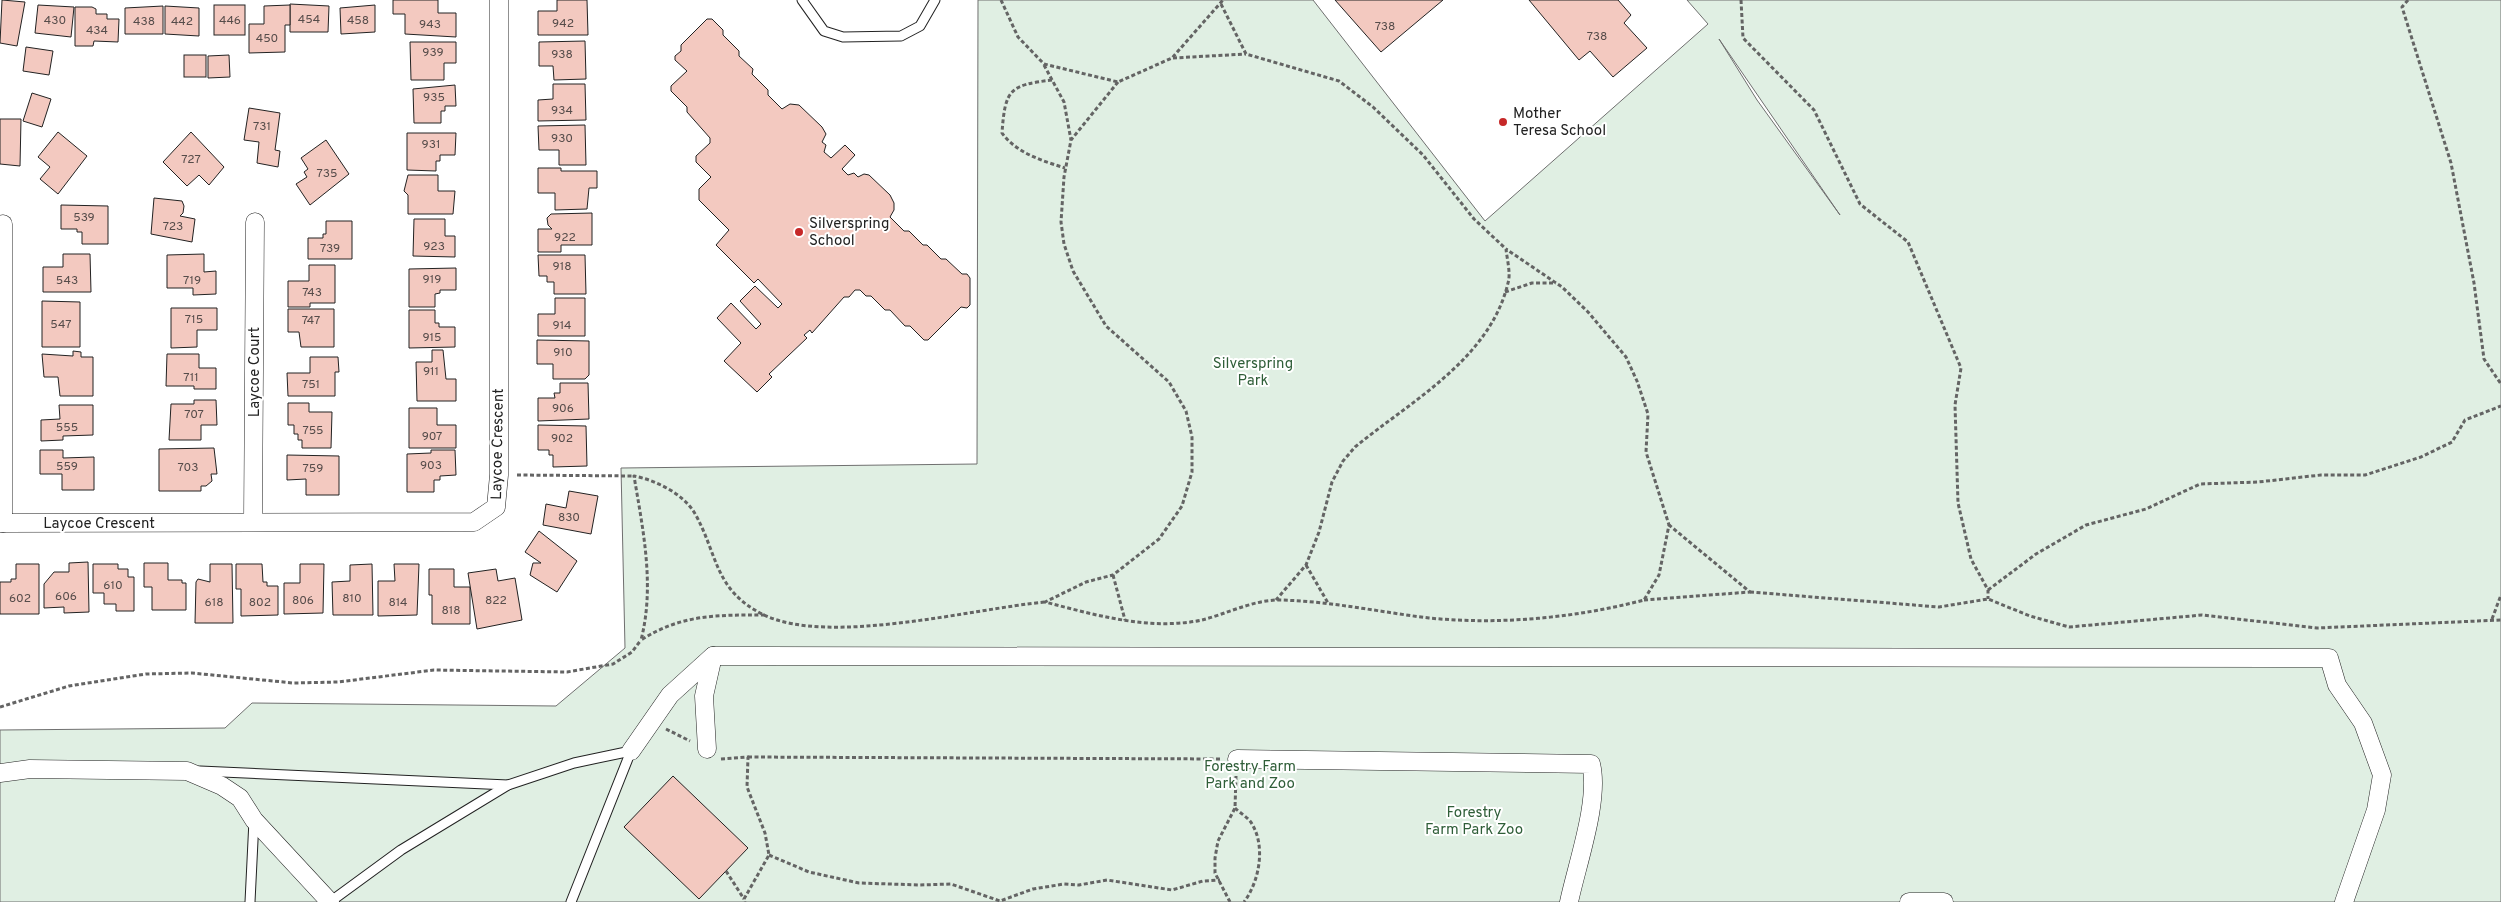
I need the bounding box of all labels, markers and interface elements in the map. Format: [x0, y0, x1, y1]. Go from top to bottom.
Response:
house number: 454 [298, 12, 320, 28]
house number: 430 [44, 13, 66, 29]
house number: 446 [219, 13, 241, 29]
house number: 458 [347, 13, 369, 29]
house number: 438 [133, 14, 155, 30]
house number: 442 [171, 14, 193, 30]
house number: 942 [552, 16, 574, 32]
house number: 943 [419, 17, 441, 33]
house number: 738 [1375, 19, 1395, 35]
house number: 434 [86, 23, 108, 39]
house number: 738 [1587, 29, 1607, 45]
house number: 450 [256, 31, 278, 47]
house number: 939 [422, 45, 444, 61]
house number: 938 [551, 47, 573, 63]
house number: 935 [423, 90, 445, 106]
house number: 934 [551, 103, 573, 119]
place label: Mother Teresa School [1513, 105, 1606, 141]
marker: Mother Teresa School [1497, 116, 1509, 128]
house number: 731 [253, 119, 271, 135]
house number: 930 [551, 131, 573, 147]
house number: 931 [422, 137, 440, 153]
house number: 727 [181, 152, 201, 168]
house number: 735 [317, 166, 337, 182]
house number: 539 [73, 210, 95, 226]
place label: Silverspring School [809, 215, 889, 251]
house number: 723 [163, 219, 183, 235]
marker: Silverspring School [793, 226, 805, 238]
house number: 922 [554, 230, 576, 246]
house number: 923 [423, 239, 445, 255]
house number: 739 [320, 241, 340, 257]
house number: 918 [553, 259, 571, 275]
house number: 919 [423, 272, 441, 288]
house number: 543 [56, 273, 78, 289]
house number: 719 [183, 273, 201, 289]
house number: 743 [302, 285, 322, 301]
house number: 715 [185, 312, 203, 328]
house number: 747 [302, 313, 320, 329]
house number: 547 [50, 317, 72, 333]
house number: 914 [553, 318, 571, 334]
street label: Laycoe Court [246, 327, 265, 417]
house number: 915 [422, 330, 442, 346]
house number: 910 [553, 345, 573, 361]
park label: Silverspring Park [1213, 355, 1293, 391]
house number: 911 [423, 364, 439, 380]
house number: 711 [183, 370, 199, 386]
house number: 751 [302, 377, 320, 393]
street label: Laycoe Crescent [488, 388, 509, 500]
house number: 906 [552, 401, 574, 417]
house number: 707 [184, 407, 204, 423]
house number: 555 [56, 420, 78, 436]
house number: 755 [302, 423, 324, 439]
house number: 907 [422, 429, 442, 445]
house number: 902 [551, 431, 573, 447]
house number: 903 [420, 458, 442, 474]
house number: 559 [56, 459, 78, 475]
house number: 703 [178, 460, 198, 476]
house number: 759 [303, 461, 323, 477]
house number: 830 [558, 510, 580, 526]
street label: Laycoe Crescent [43, 515, 155, 534]
house number: 610 [103, 578, 123, 594]
house number: 606 [55, 589, 77, 605]
house number: 602 [9, 591, 31, 607]
house number: 810 [342, 591, 362, 607]
house number: 806 [292, 593, 314, 609]
house number: 822 [485, 593, 507, 609]
house number: 618 [205, 595, 223, 611]
house number: 802 [249, 595, 271, 611]
house number: 814 [389, 595, 408, 611]
house number: 818 [441, 603, 461, 619]
park label: Forestry Farm Park and Zoo [1204, 758, 1296, 794]
park label: Forestry Farm Park Zoo [1425, 804, 1523, 840]

